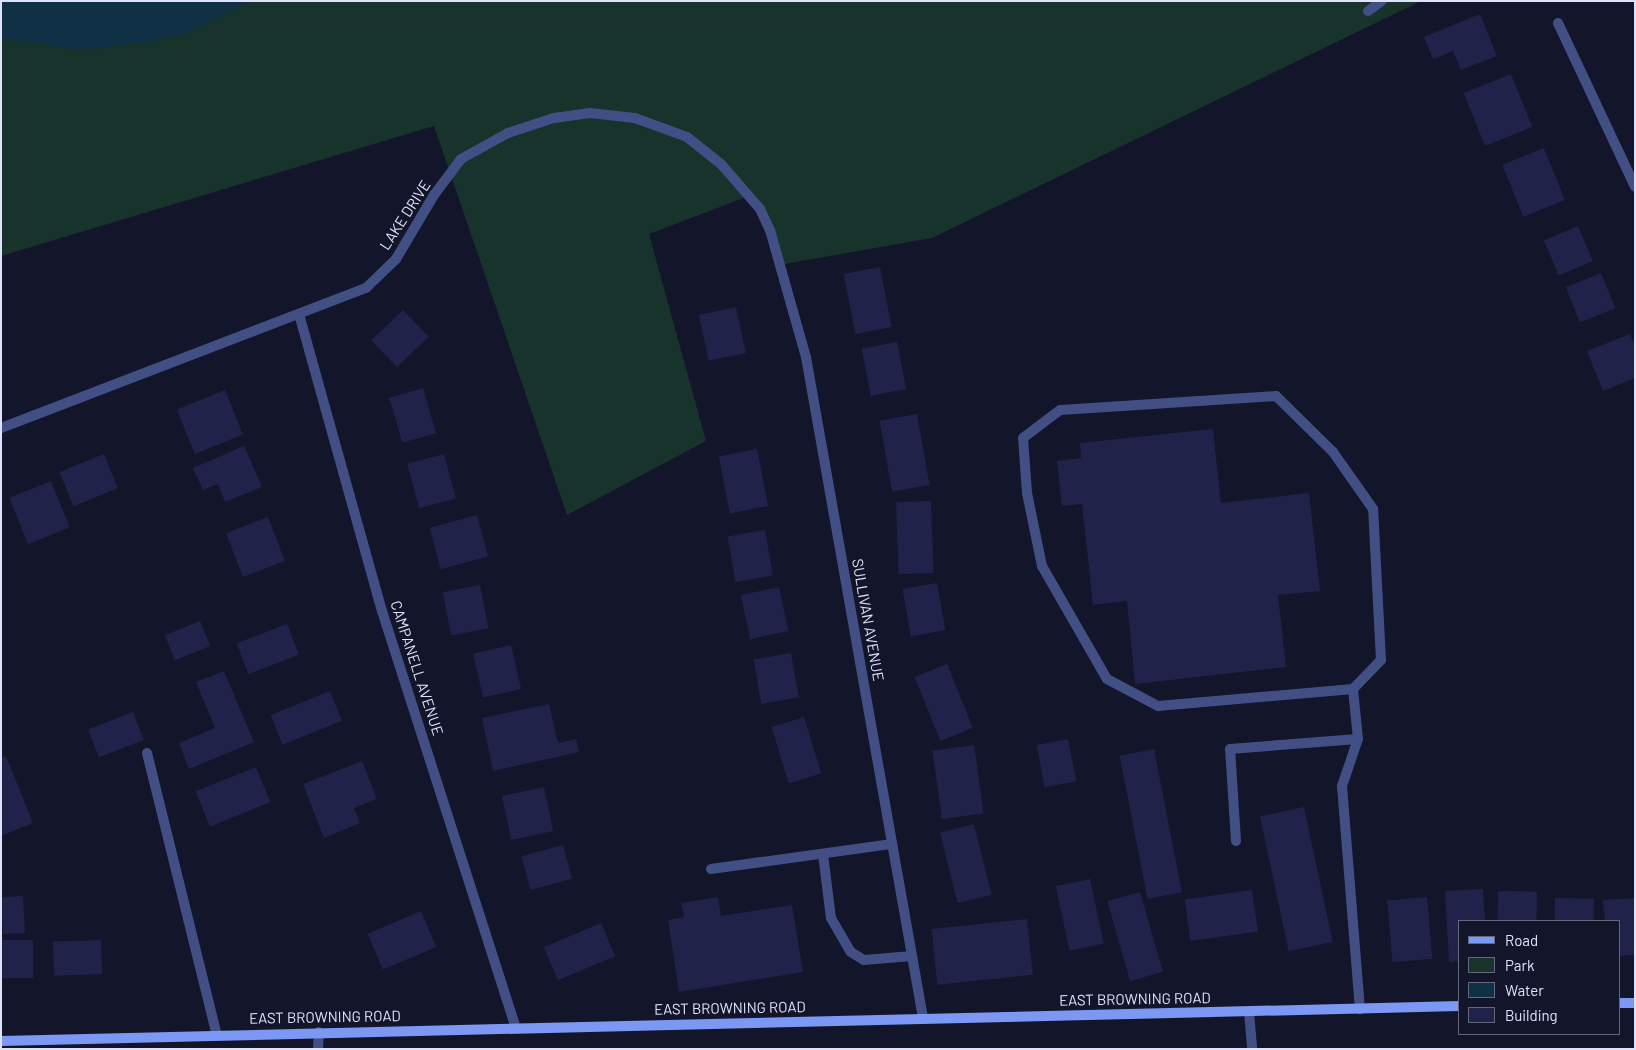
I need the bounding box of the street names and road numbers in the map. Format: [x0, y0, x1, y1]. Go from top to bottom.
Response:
street label: LAKE DRIVE [376, 177, 434, 253]
street label: SULLIVAN AVENUE [848, 557, 888, 683]
street label: CAMPANELL AVENUE [387, 598, 447, 738]
street label: EAST BROWNING ROAD [1059, 989, 1211, 1009]
street label: EAST BROWNING ROAD [654, 998, 806, 1018]
street label: EAST BROWNING ROAD [249, 1007, 401, 1027]

